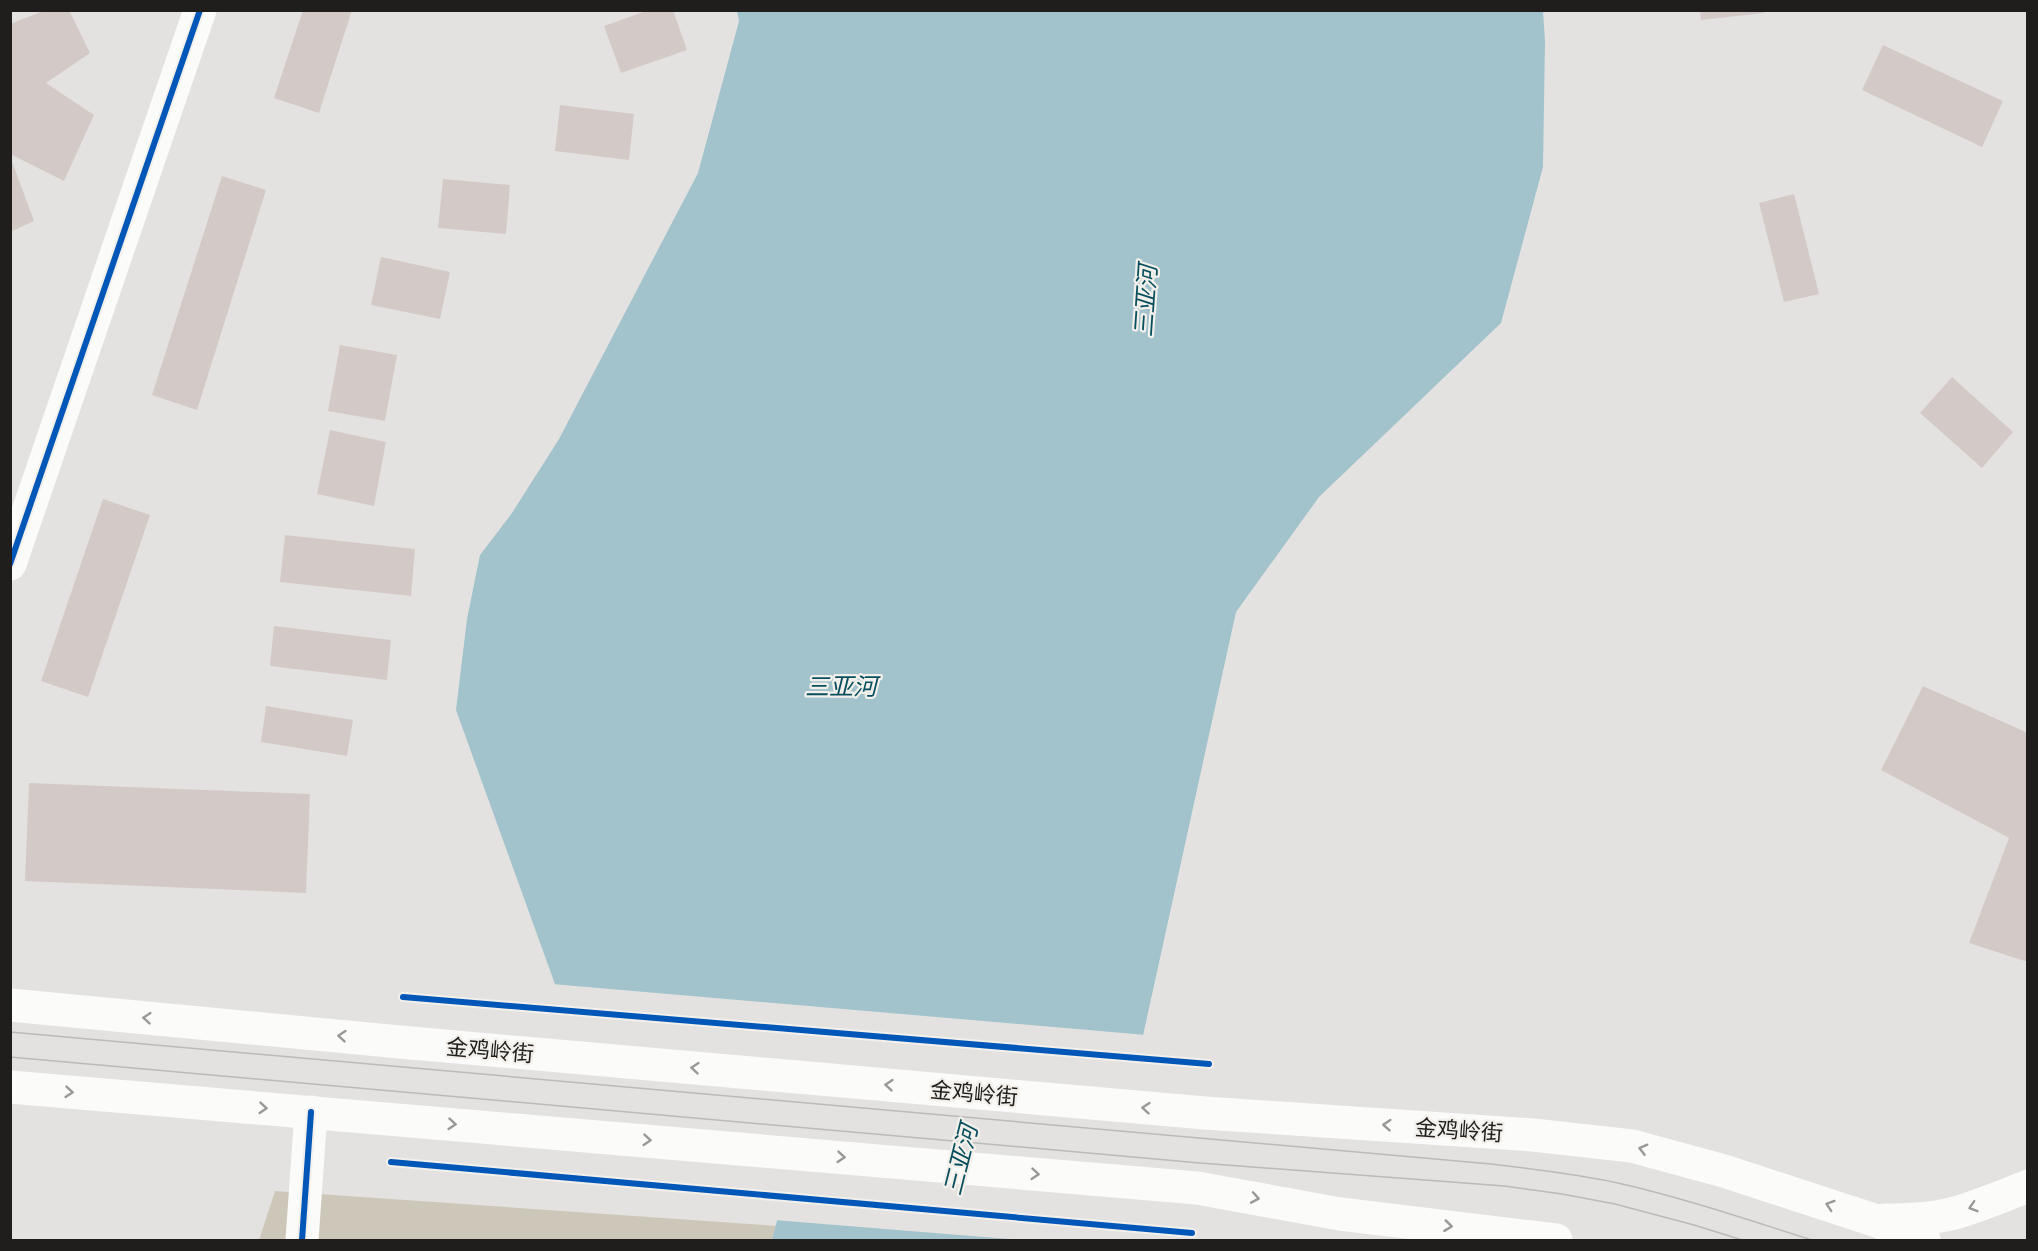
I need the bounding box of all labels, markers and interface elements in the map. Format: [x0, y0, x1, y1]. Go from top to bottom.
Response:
water label: 三亚河 [1132, 260, 1162, 338]
water label: 三亚河 [805, 675, 881, 700]
one-way arrow [143, 1012, 152, 1025]
one-way arrow [337, 1030, 346, 1043]
street label: 金鸡岭街 [445, 1035, 535, 1066]
one-way arrow [690, 1062, 700, 1075]
street label: 金鸡岭街 [929, 1078, 1019, 1109]
one-way arrow [885, 1079, 894, 1092]
one-way arrow [64, 1085, 73, 1098]
one-way arrow [259, 1101, 268, 1114]
one-way arrow [1142, 1102, 1151, 1115]
street label: 金鸡岭街 [1414, 1116, 1504, 1145]
one-way arrow [448, 1117, 457, 1130]
water label: 三亚河 [941, 1118, 983, 1198]
one-way arrow [1382, 1119, 1391, 1132]
one-way arrow [642, 1134, 651, 1147]
one-way arrow [1639, 1144, 1649, 1156]
one-way arrow [836, 1150, 846, 1163]
one-way arrow [1031, 1167, 1040, 1180]
one-way arrow [1250, 1191, 1260, 1204]
one-way arrow [1825, 1200, 1836, 1213]
one-way arrow [1968, 1200, 1979, 1212]
one-way arrow [1443, 1220, 1452, 1232]

